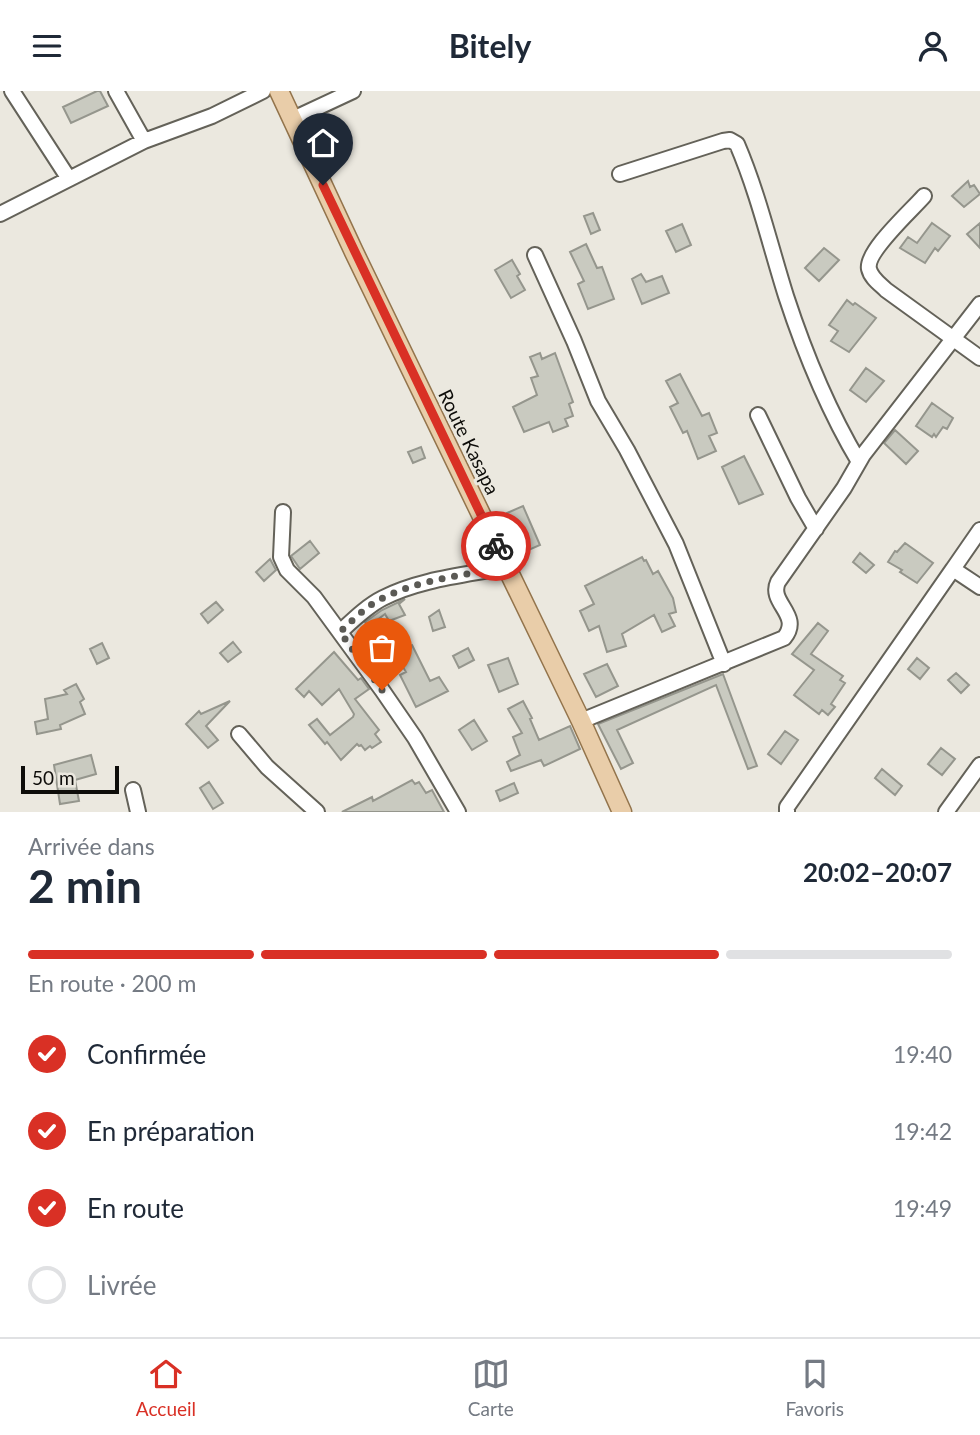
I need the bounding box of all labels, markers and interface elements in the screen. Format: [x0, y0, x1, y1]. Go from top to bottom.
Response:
text: Bitely [449, 26, 531, 65]
icon: menu [28, 27, 66, 65]
icon: person [914, 27, 952, 65]
pin [293, 113, 353, 185]
icon: home [304, 124, 342, 162]
street label: Route Kasapa [434, 385, 505, 498]
courier [461, 511, 531, 581]
icon: bike [477, 527, 515, 565]
pin [352, 618, 412, 690]
icon: bag [363, 629, 401, 667]
scale bar [21, 763, 119, 795]
text: 50 m [32, 766, 75, 789]
text: Arrivée dans [28, 832, 155, 860]
text: 20:02–20:07 [803, 856, 952, 888]
text: 2 min [28, 858, 142, 913]
text: En route · 200 m [28, 969, 196, 997]
icon: check [28, 1035, 66, 1073]
text: Confirmée [87, 1038, 206, 1070]
text: 19:40 [893, 1040, 952, 1068]
icon: check [28, 1112, 66, 1150]
text: En préparation [87, 1115, 255, 1147]
text: 19:42 [893, 1117, 952, 1145]
icon: check [28, 1189, 66, 1227]
text: En route [87, 1192, 184, 1224]
text: 19:49 [893, 1194, 952, 1222]
text: Livrée [87, 1269, 156, 1301]
tab: Accueil [136, 1355, 196, 1420]
tab: Carte [468, 1355, 514, 1420]
tab: Favoris [785, 1355, 844, 1420]

